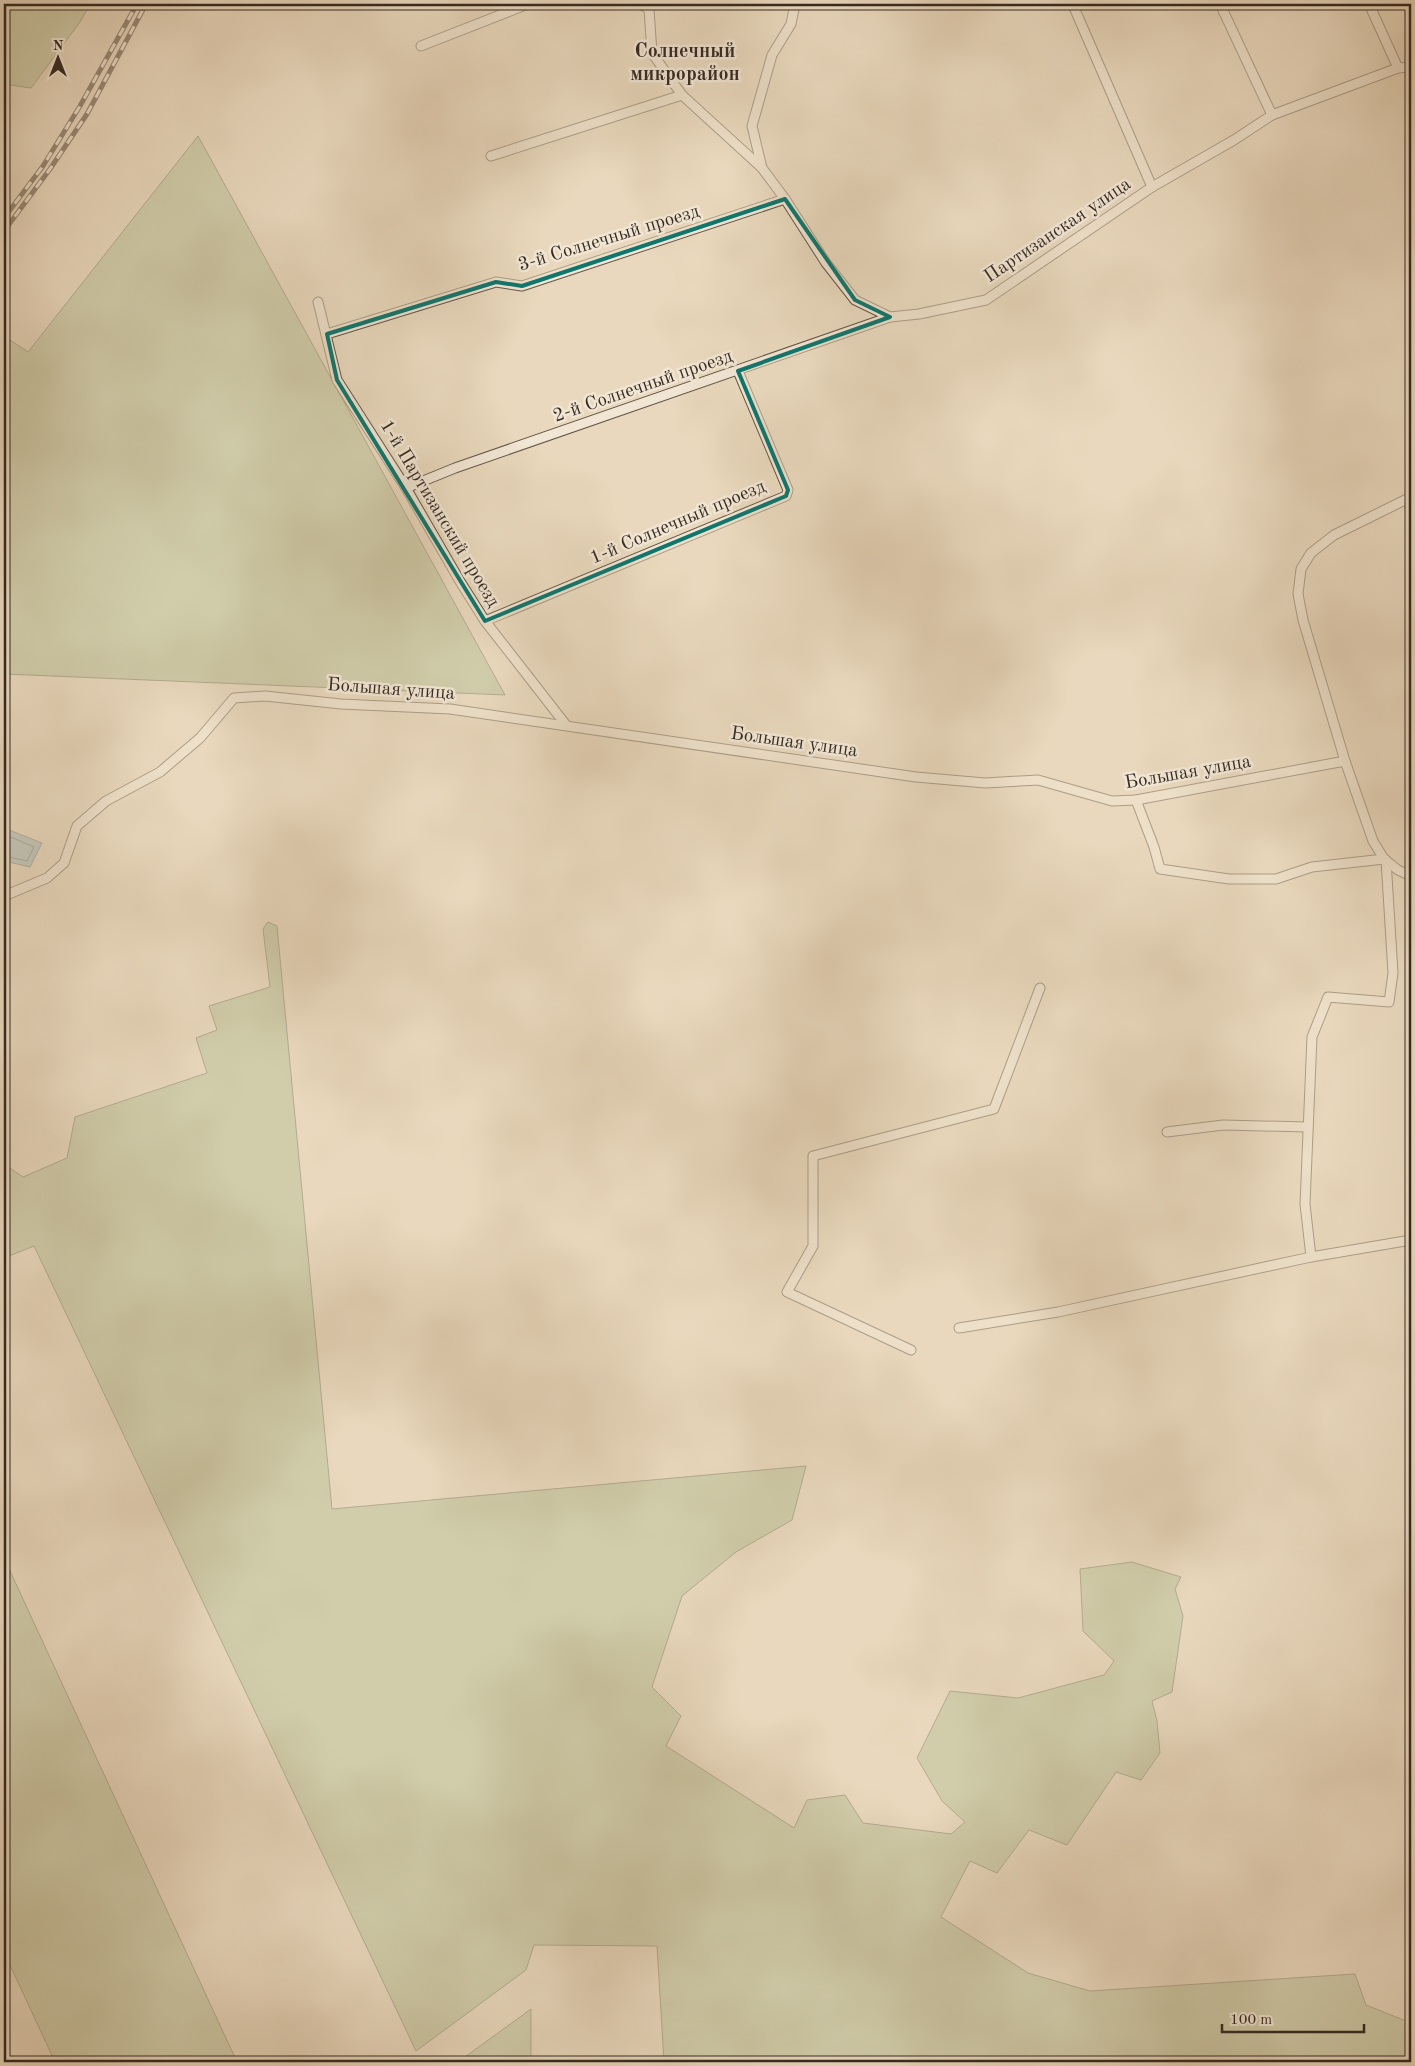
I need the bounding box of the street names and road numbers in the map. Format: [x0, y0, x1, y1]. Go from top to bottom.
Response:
street label: Партизанская улица [981, 175, 1135, 287]
street label: 3-й Солнечный проезд [516, 202, 703, 276]
street label: 2-й Солнечный проезд [551, 347, 736, 427]
street label: 1-й Партизанский проезд [376, 417, 503, 611]
street label: 1-й Солнечный проезд [588, 477, 769, 569]
street label: Большая улица [326, 676, 456, 704]
street label: Большая улица [729, 725, 859, 761]
street label: Большая улица [1123, 752, 1253, 793]

